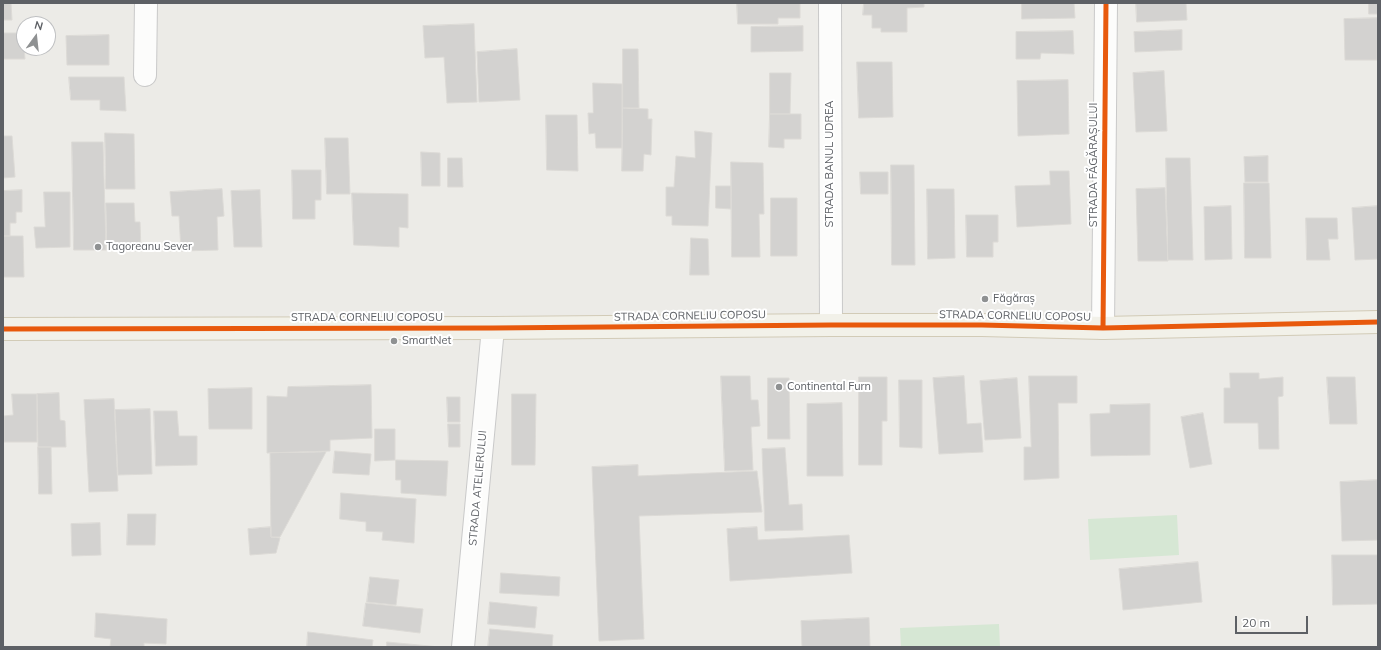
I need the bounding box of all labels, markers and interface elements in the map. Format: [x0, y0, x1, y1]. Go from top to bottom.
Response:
north arrow [16, 16, 56, 56]
text: N [33, 18, 45, 33]
street label: STRADA BANUL UDREA [823, 101, 837, 227]
street label: STRADA FĂGĂRAȘULUI [1087, 103, 1101, 227]
place label: Tagoreanu Sever [106, 240, 192, 254]
marker: Tagoreanu Sever [93, 242, 103, 252]
place label: Făgăraș [993, 292, 1035, 306]
marker: Făgăraș [980, 294, 990, 304]
street label: STRADA CORNELIU COPOSU [614, 308, 766, 324]
street label: STRADA CORNELIU COPOSU [939, 308, 1091, 324]
street label: STRADA CORNELIU COPOSU [291, 311, 443, 325]
place label: SmartNet [402, 334, 451, 348]
marker: SmartNet [389, 336, 399, 346]
place label: Continental Furn [787, 380, 871, 394]
marker: Continental Furn [774, 382, 784, 392]
street label: STRADA ATELIERULUI [466, 430, 490, 546]
scale bar [1237, 608, 1310, 634]
text: 20 m [1242, 615, 1270, 630]

